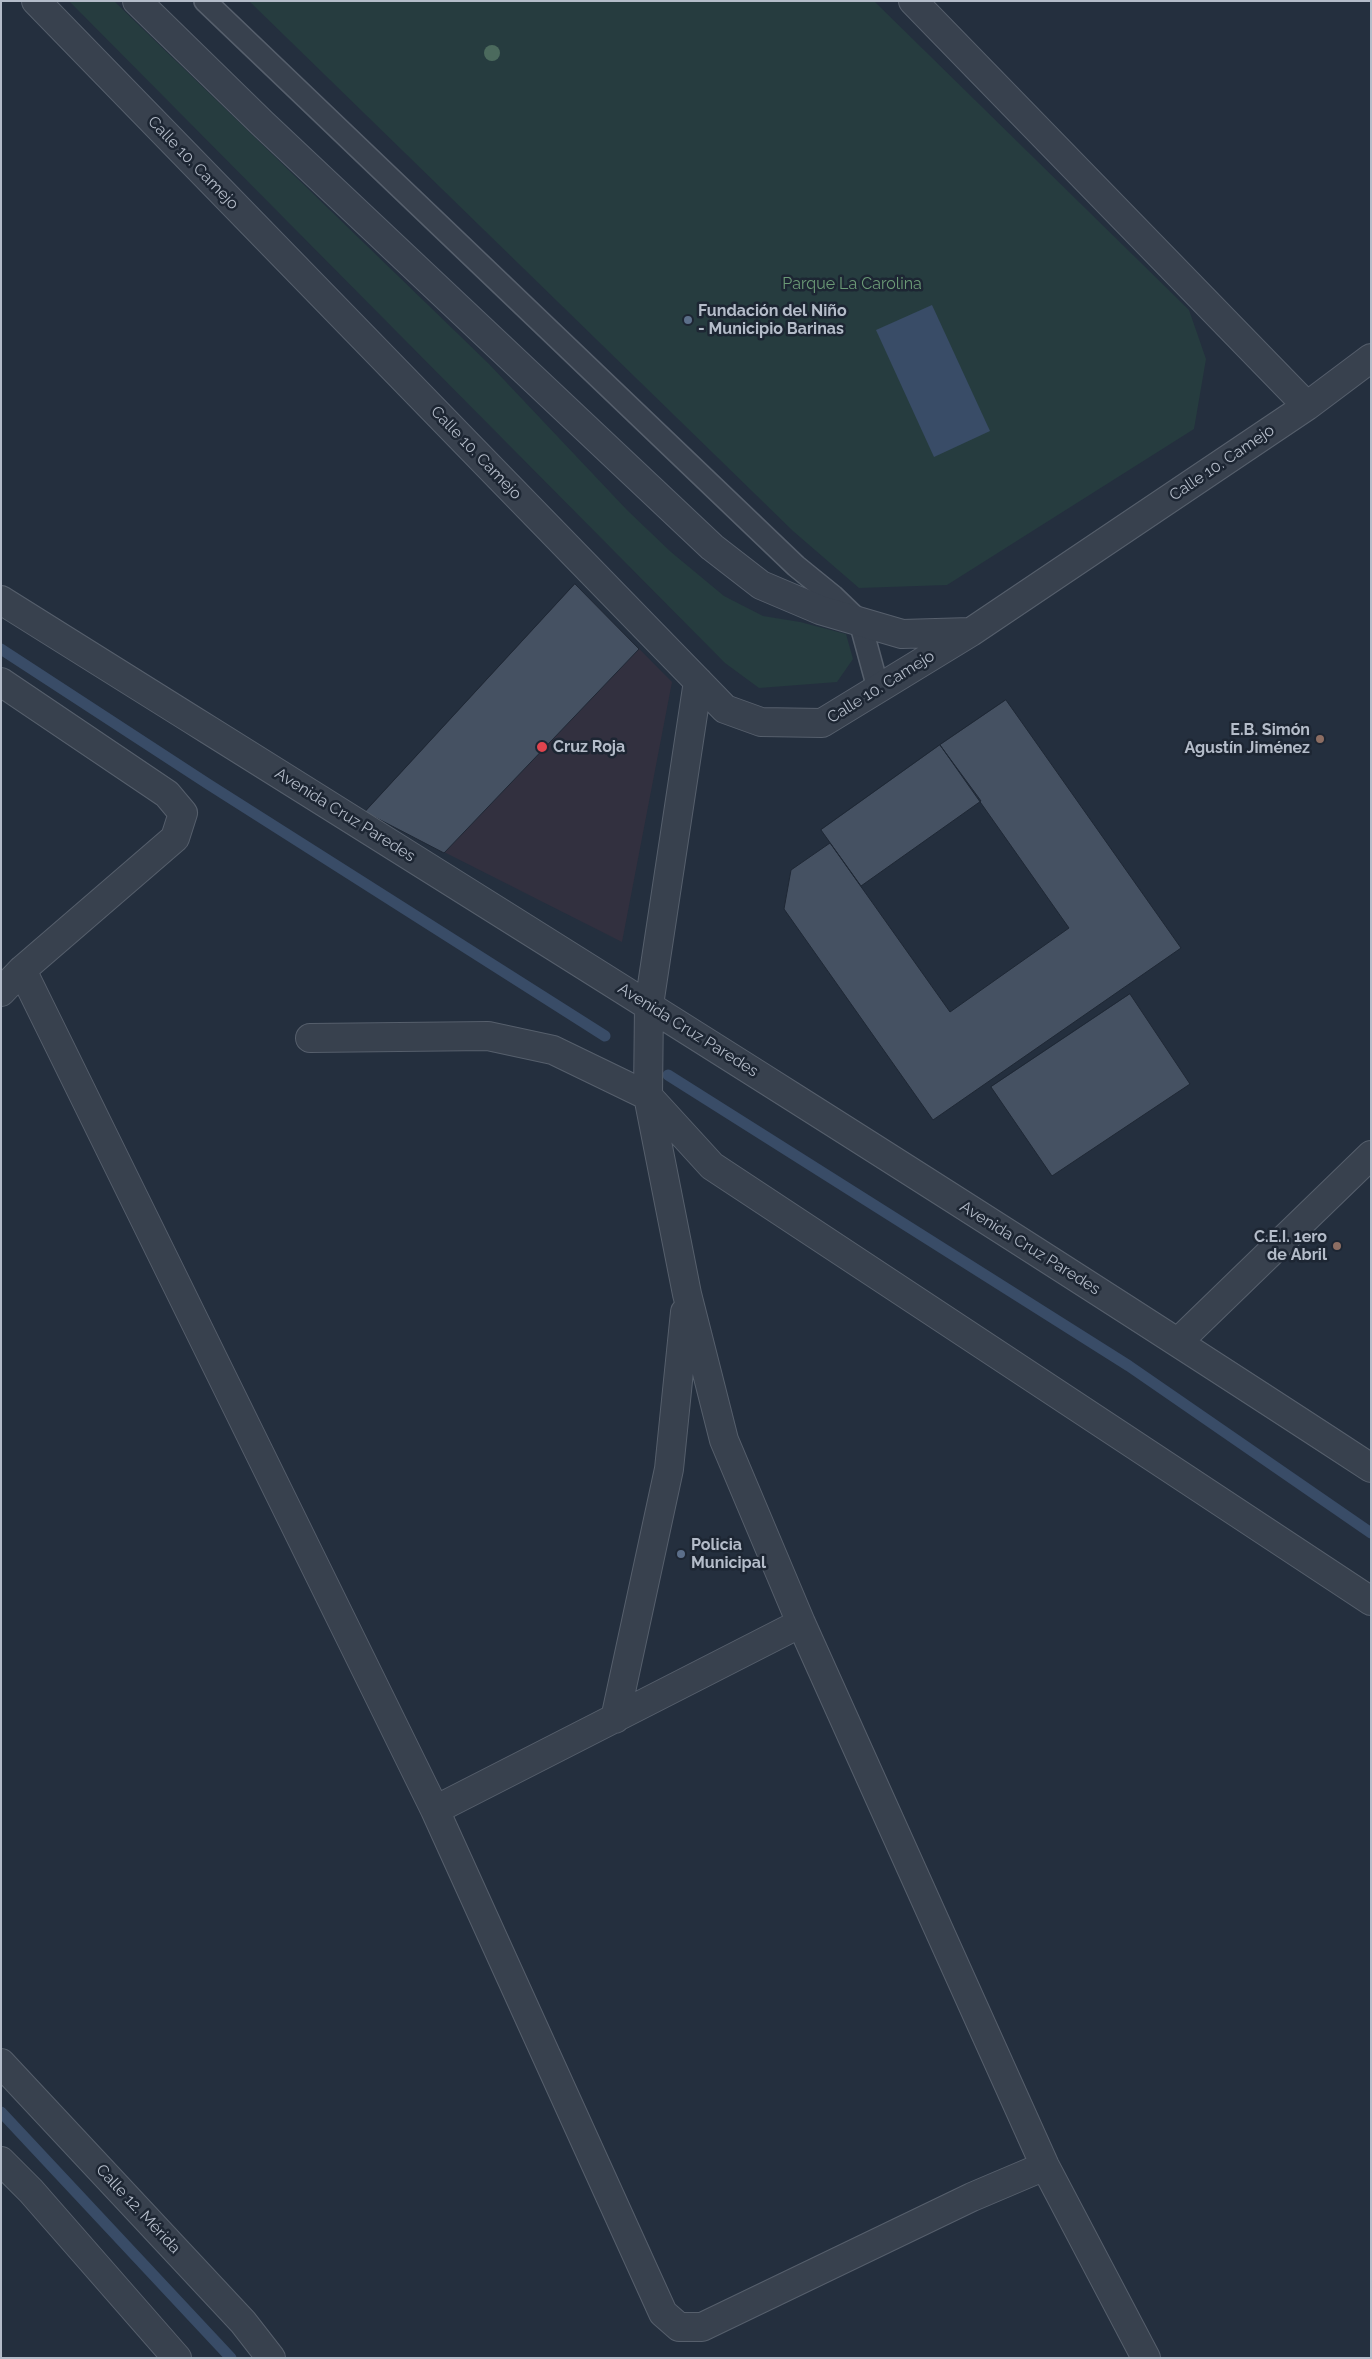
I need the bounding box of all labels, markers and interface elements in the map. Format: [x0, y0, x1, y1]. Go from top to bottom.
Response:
street label: Calle 10. Camejo [144, 112, 242, 214]
park label: Parque La Carolina [782, 274, 922, 294]
place label: Fundación del Niño - Municipio Barinas [698, 301, 847, 339]
marker: Fundación del Niño - Municipio Barinas [682, 314, 694, 326]
street label: Calle 10. Camejo [427, 402, 525, 504]
street label: Calle 10. Camejo [1166, 421, 1278, 505]
street label: Calle 10. Camejo [824, 646, 938, 728]
place label: E.B. Simón Agustín Jiménez [1184, 720, 1310, 758]
marker: E.B. Simón Agustín Jiménez [1314, 733, 1326, 745]
place label: Cruz Roja [553, 737, 625, 757]
marker: Cruz Roja [535, 740, 549, 754]
street label: Avenida Cruz Paredes [271, 764, 419, 866]
street label: Avenida Cruz Paredes [614, 979, 762, 1081]
street label: Avenida Cruz Paredes [956, 1197, 1104, 1299]
place label: C.E.I. 1ero de Abril [1254, 1227, 1327, 1265]
marker: C.E.I. 1ero de Abril [1331, 1240, 1343, 1252]
place label: Policia Municipal [691, 1535, 766, 1573]
marker: Policia Municipal [675, 1548, 687, 1560]
street label: Calle 12. Mérida [92, 2160, 184, 2258]

